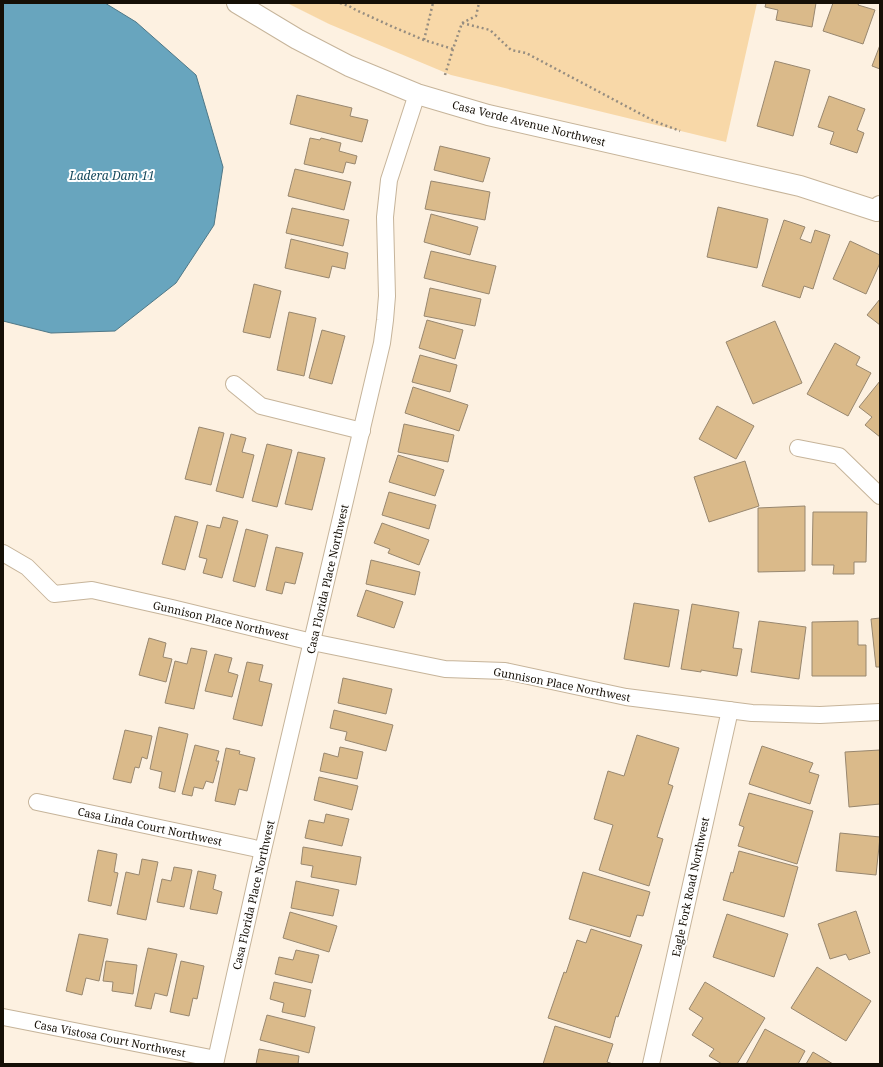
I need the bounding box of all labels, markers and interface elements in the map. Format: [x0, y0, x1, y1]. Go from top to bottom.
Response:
street label: Casa Verde Avenue Northwest [451, 97, 607, 149]
water label: Ladera Dam 11 [68, 167, 155, 184]
street label: Casa Florida Place Northwest [302, 503, 352, 655]
street label: Gunnison Place Northwest [151, 597, 291, 643]
street label: Gunnison Place Northwest [492, 663, 632, 705]
street label: Casa Linda Court Northwest [76, 803, 224, 849]
street label: Eagle Fork Road Northwest [668, 816, 712, 958]
street label: Casa Florida Place Northwest [228, 819, 278, 971]
street label: Casa Vistosa Court Northwest [33, 1016, 187, 1060]

